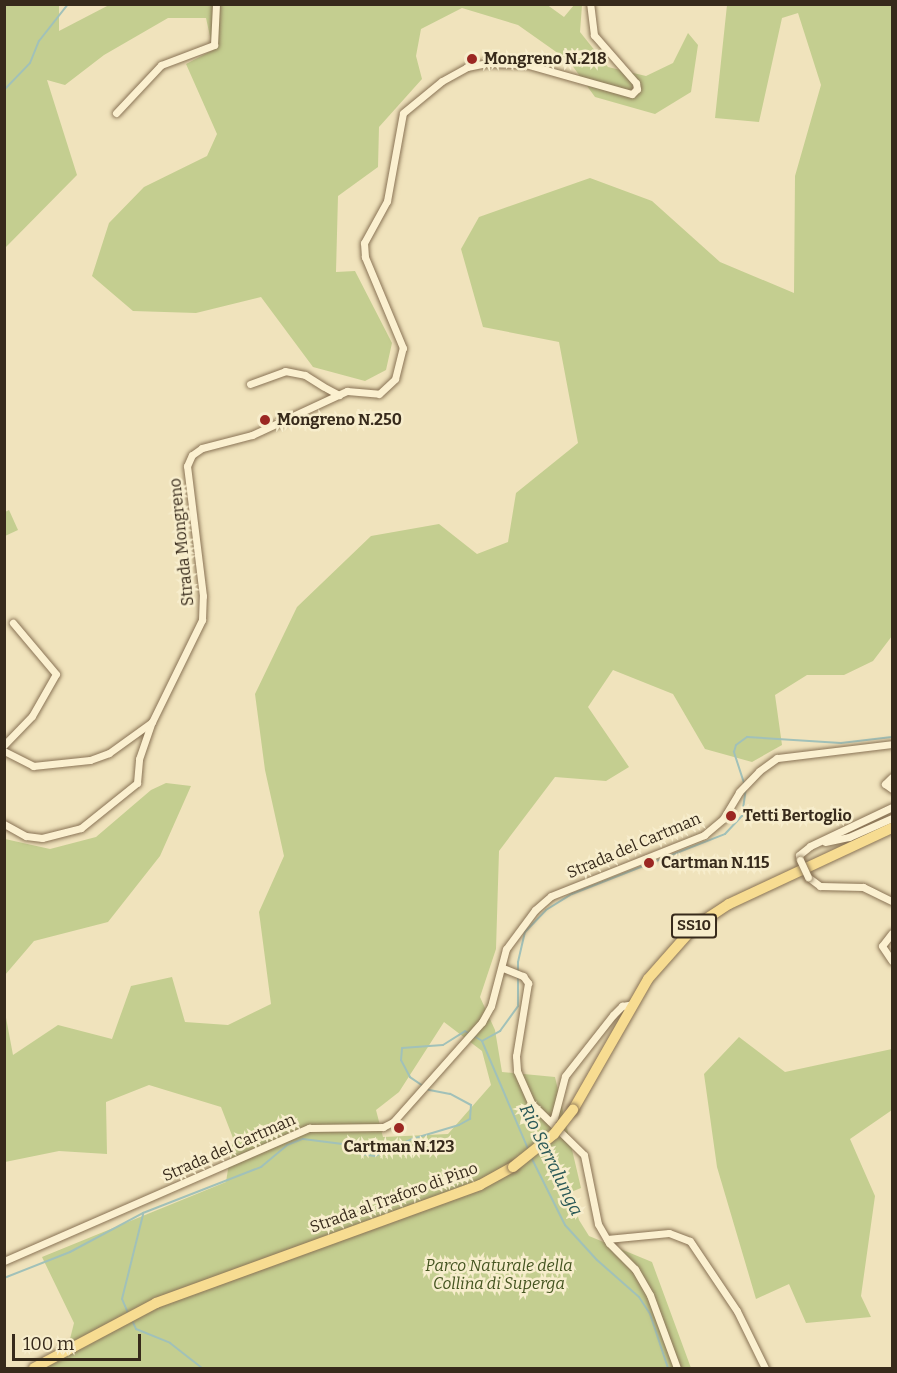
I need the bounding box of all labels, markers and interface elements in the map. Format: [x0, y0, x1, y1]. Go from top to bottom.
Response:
place label: Mongreno N.218 [484, 49, 607, 69]
marker: Mongreno N.218 [465, 52, 479, 66]
place label: Mongreno N.250 [277, 410, 402, 430]
marker: Mongreno N.250 [258, 413, 272, 427]
street label: Strada Mongreno [166, 477, 198, 607]
place label: Tetti Bertoglio [743, 806, 852, 826]
street label: Strada del Cartman [564, 809, 704, 883]
marker: Tetti Bertoglio [724, 809, 738, 823]
place label: Cartman N.115 [661, 853, 769, 873]
marker: Cartman N.115 [642, 856, 656, 870]
road number: SS10 [670, 914, 718, 938]
water label: Rio Serralunga [515, 1101, 587, 1219]
street label: Strada del Cartman [160, 1110, 298, 1186]
marker: Cartman N.123 [392, 1121, 406, 1135]
place label: Cartman N.123 [344, 1137, 454, 1157]
street label: Strada al Traforo di Pino [307, 1159, 481, 1237]
park label: Parco Naturale della Collina di Superga [425, 1256, 573, 1294]
scale bar [15, 1322, 144, 1360]
text: 100 m [23, 1333, 74, 1355]

